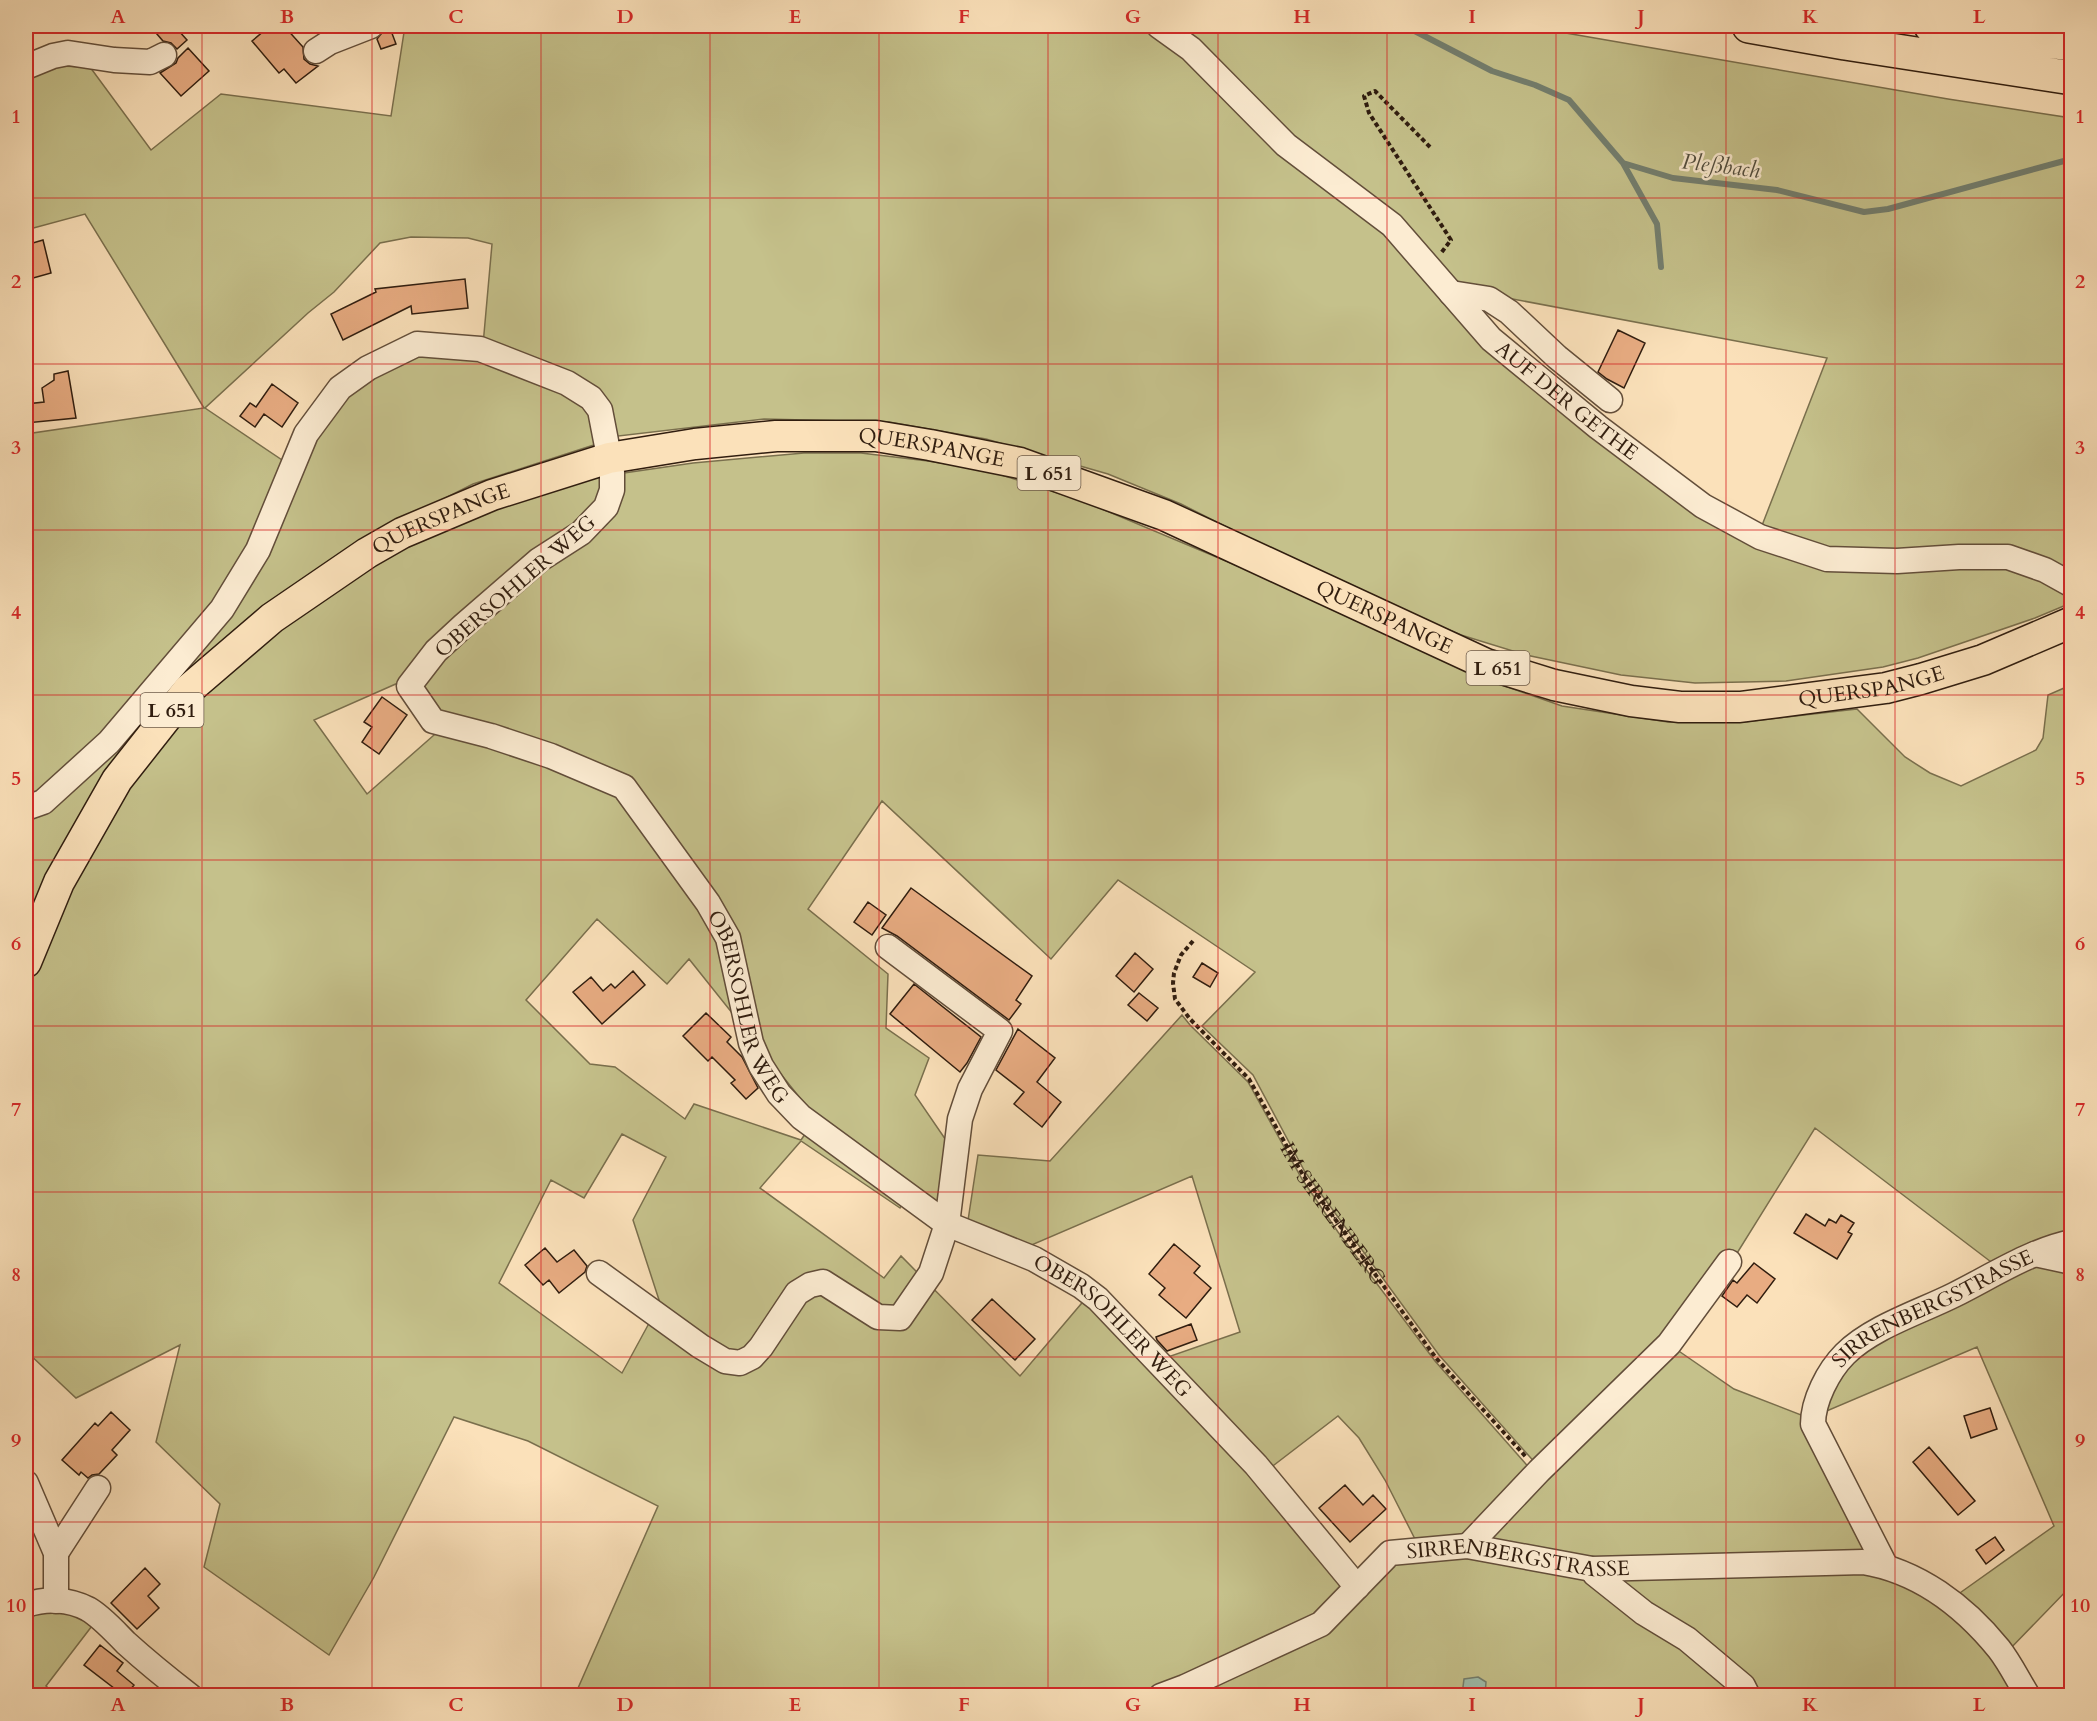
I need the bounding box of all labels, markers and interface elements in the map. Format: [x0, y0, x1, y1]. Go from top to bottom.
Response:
text: A [110, 3, 126, 30]
text: B [280, 3, 294, 30]
text: C [448, 3, 464, 30]
text: D [616, 3, 634, 30]
text: E [789, 3, 801, 30]
text: F [958, 3, 970, 30]
text: G [1125, 3, 1141, 30]
text: H [1293, 3, 1311, 30]
text: I [1468, 3, 1476, 30]
text: J [1634, 3, 1645, 30]
text: K [1802, 3, 1819, 30]
text: L [1973, 3, 1986, 30]
text: 1 [11, 103, 21, 130]
text: 1 [2075, 103, 2085, 130]
water label: Pleßbach [1680, 146, 1762, 186]
text: 2 [11, 268, 21, 295]
text: 2 [2075, 268, 2085, 295]
street label: AUF DER GETHE [1489, 335, 1644, 467]
street label: QUERSPANGE [858, 422, 1007, 475]
text: 3 [11, 434, 21, 461]
text: 3 [2075, 434, 2085, 461]
road number: L 651 [1018, 456, 1080, 490]
street label: QUERSPANGE [367, 476, 514, 562]
street label: OBERSOHLER WEG [429, 508, 602, 665]
street label: QUERSPANGE [1311, 573, 1458, 662]
text: 4 [11, 599, 21, 626]
text: 4 [2075, 599, 2085, 626]
road number: L 651 [1466, 651, 1530, 685]
street label: QUERSPANGE [1796, 659, 1948, 714]
road number: L 651 [140, 693, 204, 727]
text: 5 [11, 765, 21, 792]
text: 5 [2075, 765, 2085, 792]
street label: OBERSOHLER WEG [700, 905, 795, 1111]
text: 6 [11, 930, 21, 957]
text: 6 [2075, 930, 2085, 957]
text: 7 [11, 1096, 21, 1123]
text: 7 [2075, 1096, 2085, 1123]
street label: IM SIRRENBERG [1272, 1137, 1393, 1292]
street label: SIRRENBERGSTRASSE [1825, 1242, 2038, 1374]
street label: OBERSOHLER WEG [1028, 1248, 1198, 1404]
text: 8 [11, 1261, 21, 1288]
text: 8 [2075, 1261, 2085, 1288]
text: 9 [11, 1427, 21, 1454]
text: 9 [2075, 1427, 2085, 1454]
street label: SIRRENBERGSTRASSE [1405, 1532, 1630, 1584]
text: 10 [6, 1592, 26, 1619]
text: 10 [2070, 1592, 2090, 1619]
text: A [110, 1691, 126, 1718]
text: B [280, 1691, 294, 1718]
text: C [448, 1691, 464, 1718]
text: D [616, 1691, 634, 1718]
text: E [789, 1691, 801, 1718]
text: F [958, 1691, 970, 1718]
text: G [1125, 1691, 1141, 1718]
text: H [1293, 1691, 1311, 1718]
text: I [1468, 1691, 1476, 1718]
text: J [1634, 1691, 1645, 1718]
text: K [1802, 1691, 1819, 1718]
text: L [1973, 1691, 1986, 1718]

